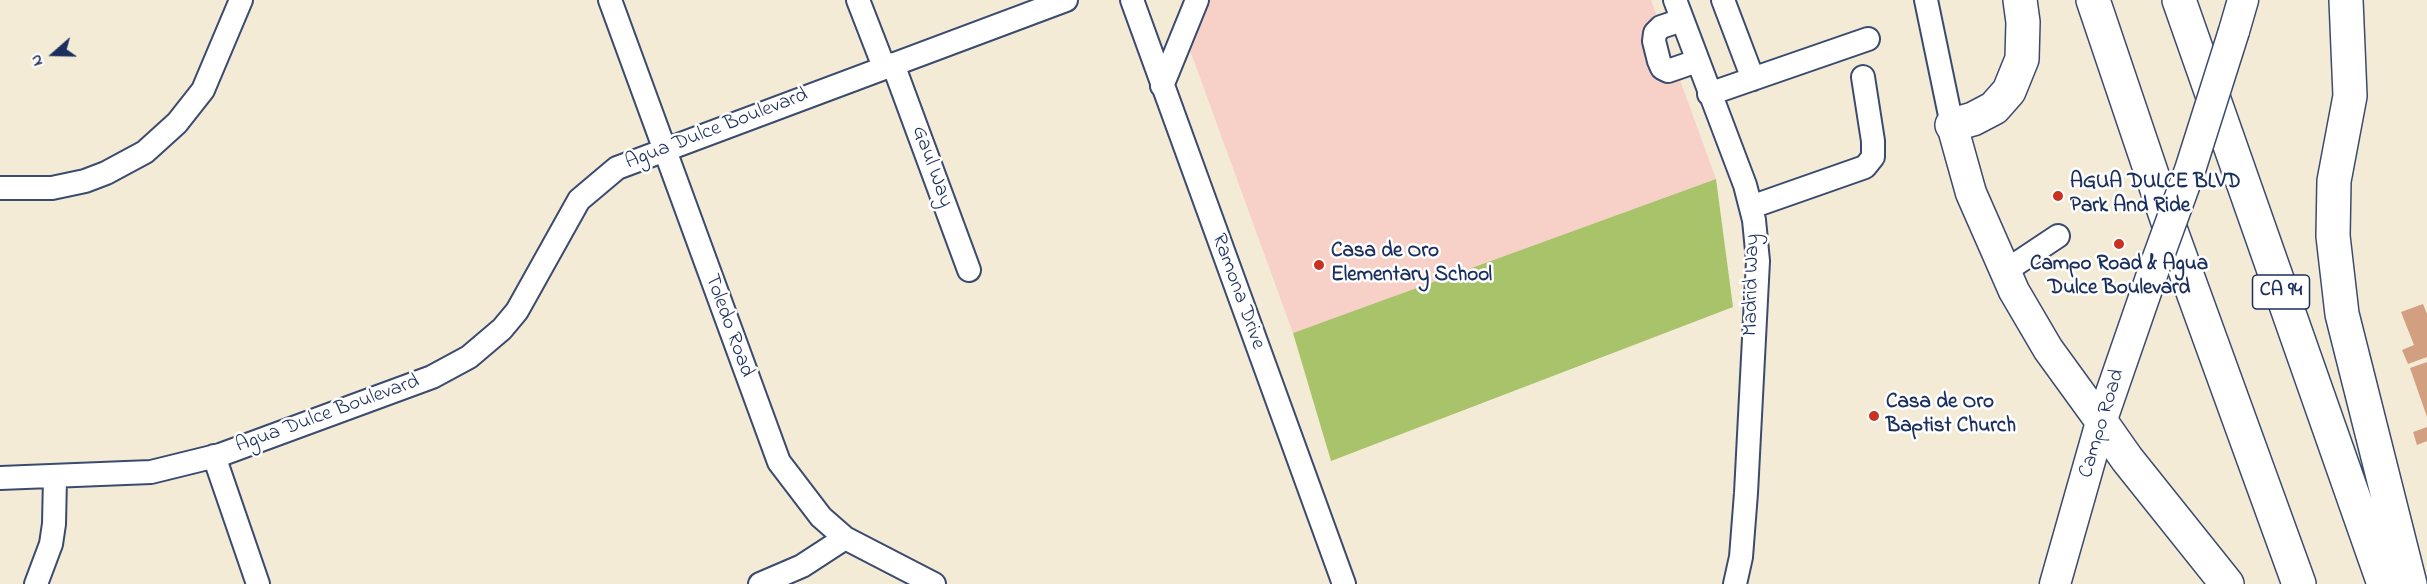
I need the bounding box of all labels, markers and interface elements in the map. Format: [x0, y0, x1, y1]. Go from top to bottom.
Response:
north arrow [24, 24, 84, 84]
text: N [24, 51, 50, 69]
street label: Agua Dulce Boulevard [622, 84, 812, 176]
street label: Gaul Way [905, 123, 957, 211]
place label: AGUA DULCE BLVD Park And Ride [2070, 171, 2241, 221]
marker: AGUA DULCE BLVD Park And Ride [2051, 189, 2065, 203]
street label: Ramona Drive [1204, 231, 1270, 353]
street label: Madrid Way [1740, 234, 1766, 336]
marker: Campo Road & Agua Dulce Boulevard [2112, 237, 2126, 251]
place label: Casa de Oro Elementary School [1331, 240, 1492, 290]
place label: Campo Road & Agua Dulce Boulevard [2030, 253, 2208, 303]
marker: Casa de Oro Elementary School [1312, 258, 1326, 272]
street label: Toledo Road [698, 271, 758, 381]
road number: CA 94 [2252, 275, 2310, 309]
street label: Campo Road [2075, 367, 2131, 481]
street label: Agua Dulce Boulevard [233, 370, 423, 460]
place label: Casa de Oro Baptist Church [1886, 391, 2016, 441]
marker: Casa de Oro Baptist Church [1867, 409, 1881, 423]

